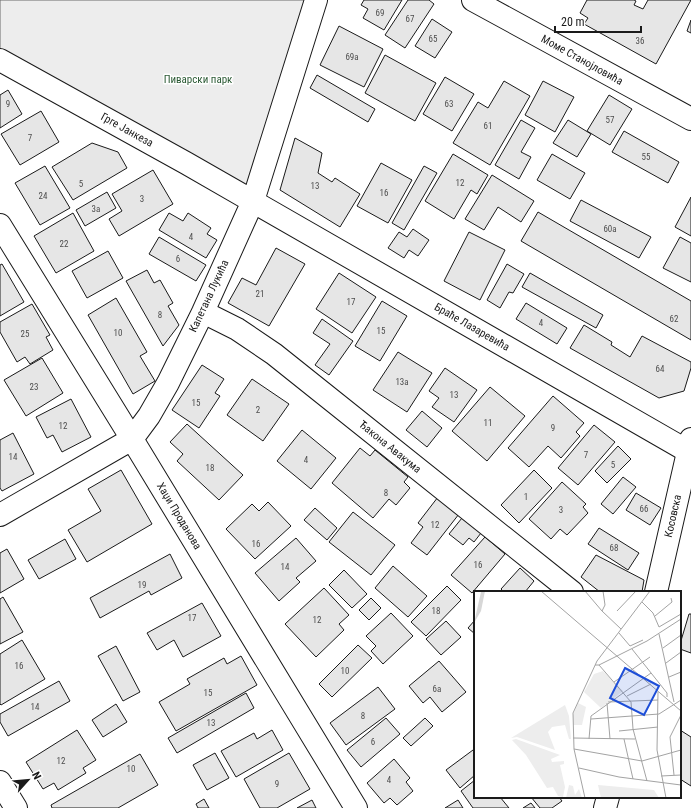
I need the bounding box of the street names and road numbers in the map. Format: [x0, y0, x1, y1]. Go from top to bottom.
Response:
street label: Моме Станојловића [539, 32, 625, 88]
street label: Грге Јанкеза [98, 110, 156, 150]
street label: Капетана Лукића [187, 258, 231, 334]
street label: Браће Лазаревића [432, 300, 512, 354]
street label: Ђакона Авакума [356, 418, 424, 476]
street label: Хаџи Проданова [154, 480, 204, 552]
street label: Косовска [662, 493, 684, 539]

